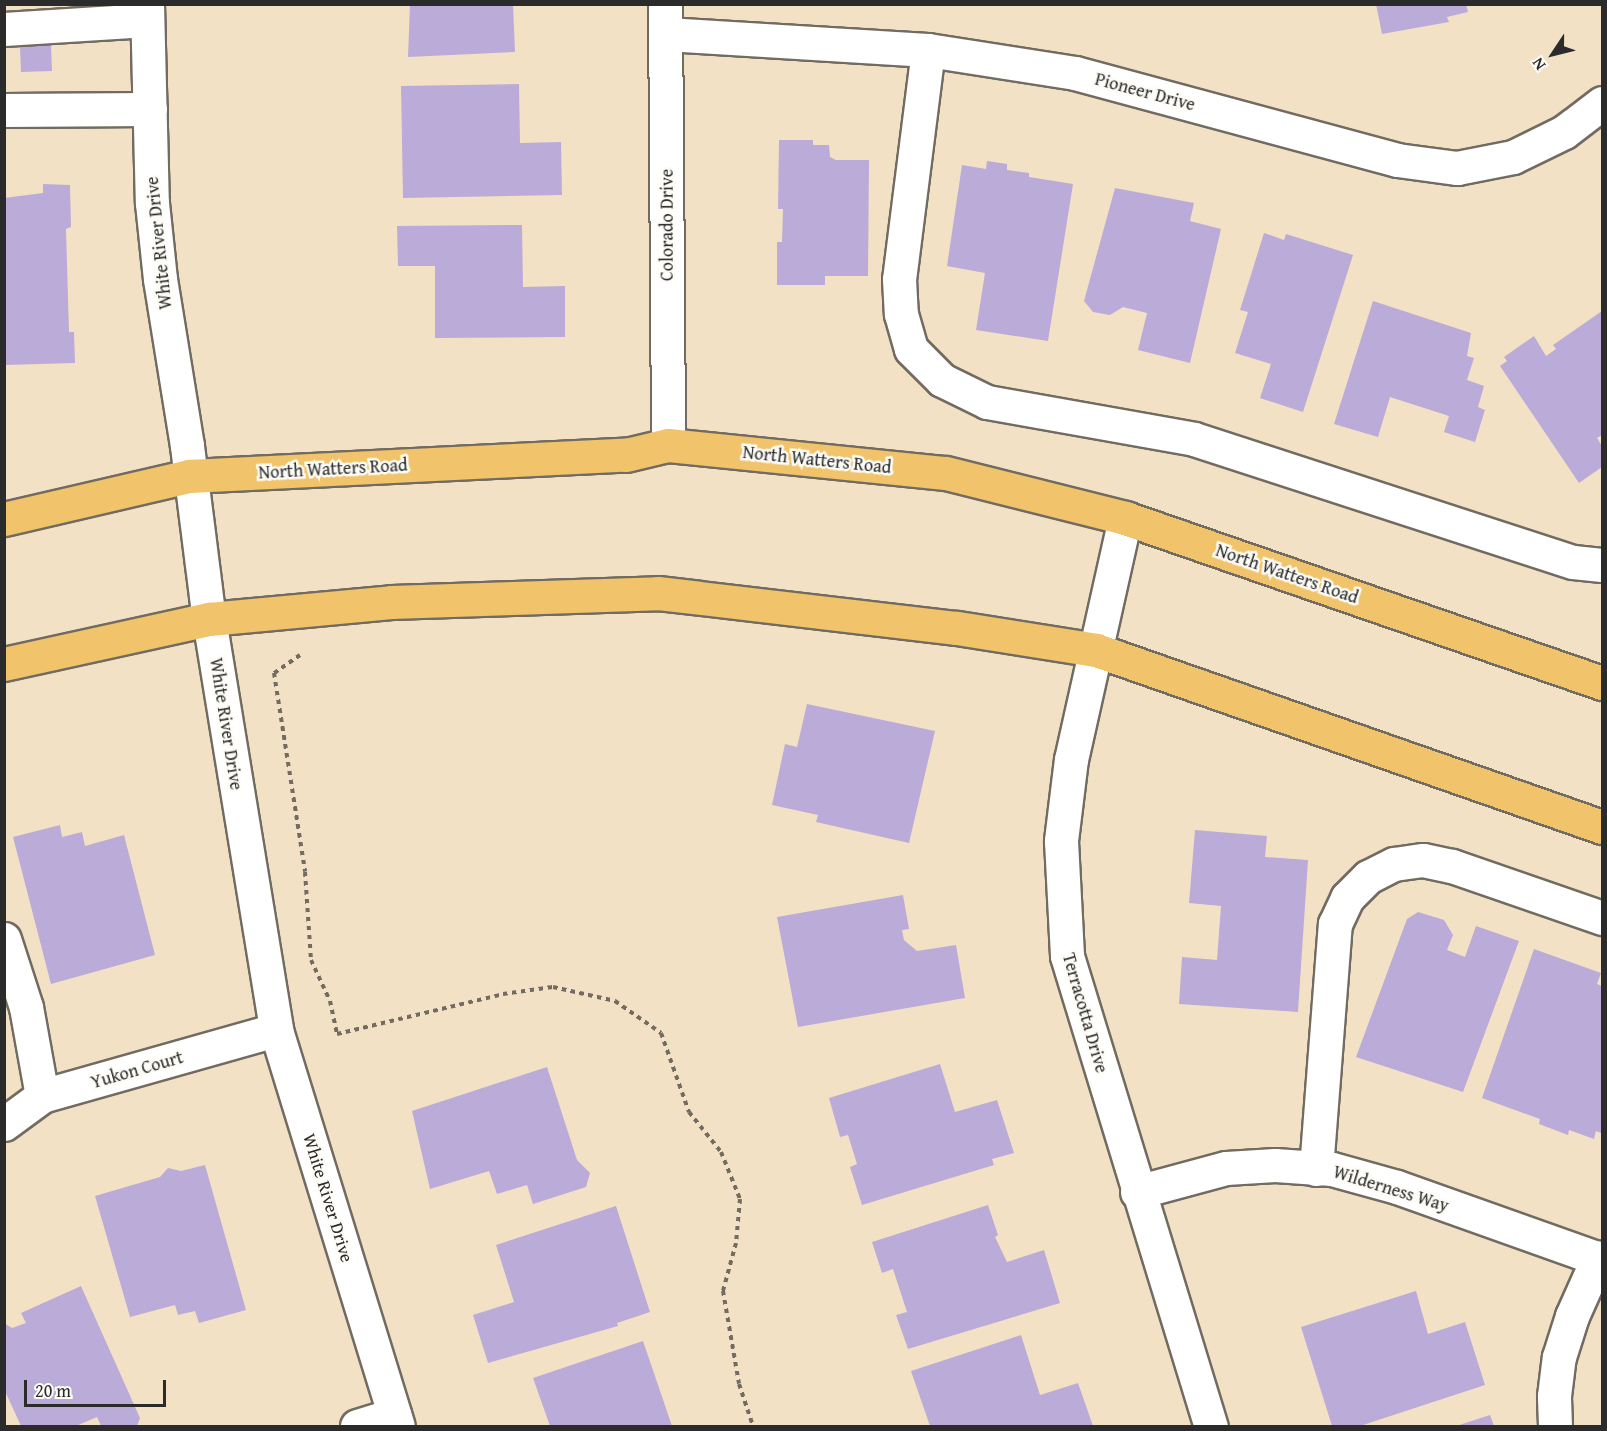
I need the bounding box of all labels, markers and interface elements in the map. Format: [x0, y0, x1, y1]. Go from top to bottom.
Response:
north arrow [1523, 24, 1583, 84]
text: N [1525, 53, 1551, 76]
street label: Pioneer Drive [1093, 68, 1197, 116]
street label: Colorado Drive [656, 169, 678, 281]
street label: White River Drive [141, 176, 177, 310]
street label: North Watters Road [742, 441, 892, 479]
street label: North Watters Road [258, 454, 408, 484]
street label: North Watters Road [1213, 539, 1361, 609]
street label: White River Drive [205, 656, 247, 792]
street label: Terracotta Drive [1058, 951, 1112, 1075]
street label: Yukon Court [88, 1047, 186, 1093]
street label: White River Drive [298, 1131, 358, 1265]
street label: Wilderness Way [1331, 1161, 1451, 1217]
scale bar [27, 1368, 170, 1406]
text: 20 m [35, 1377, 71, 1404]

